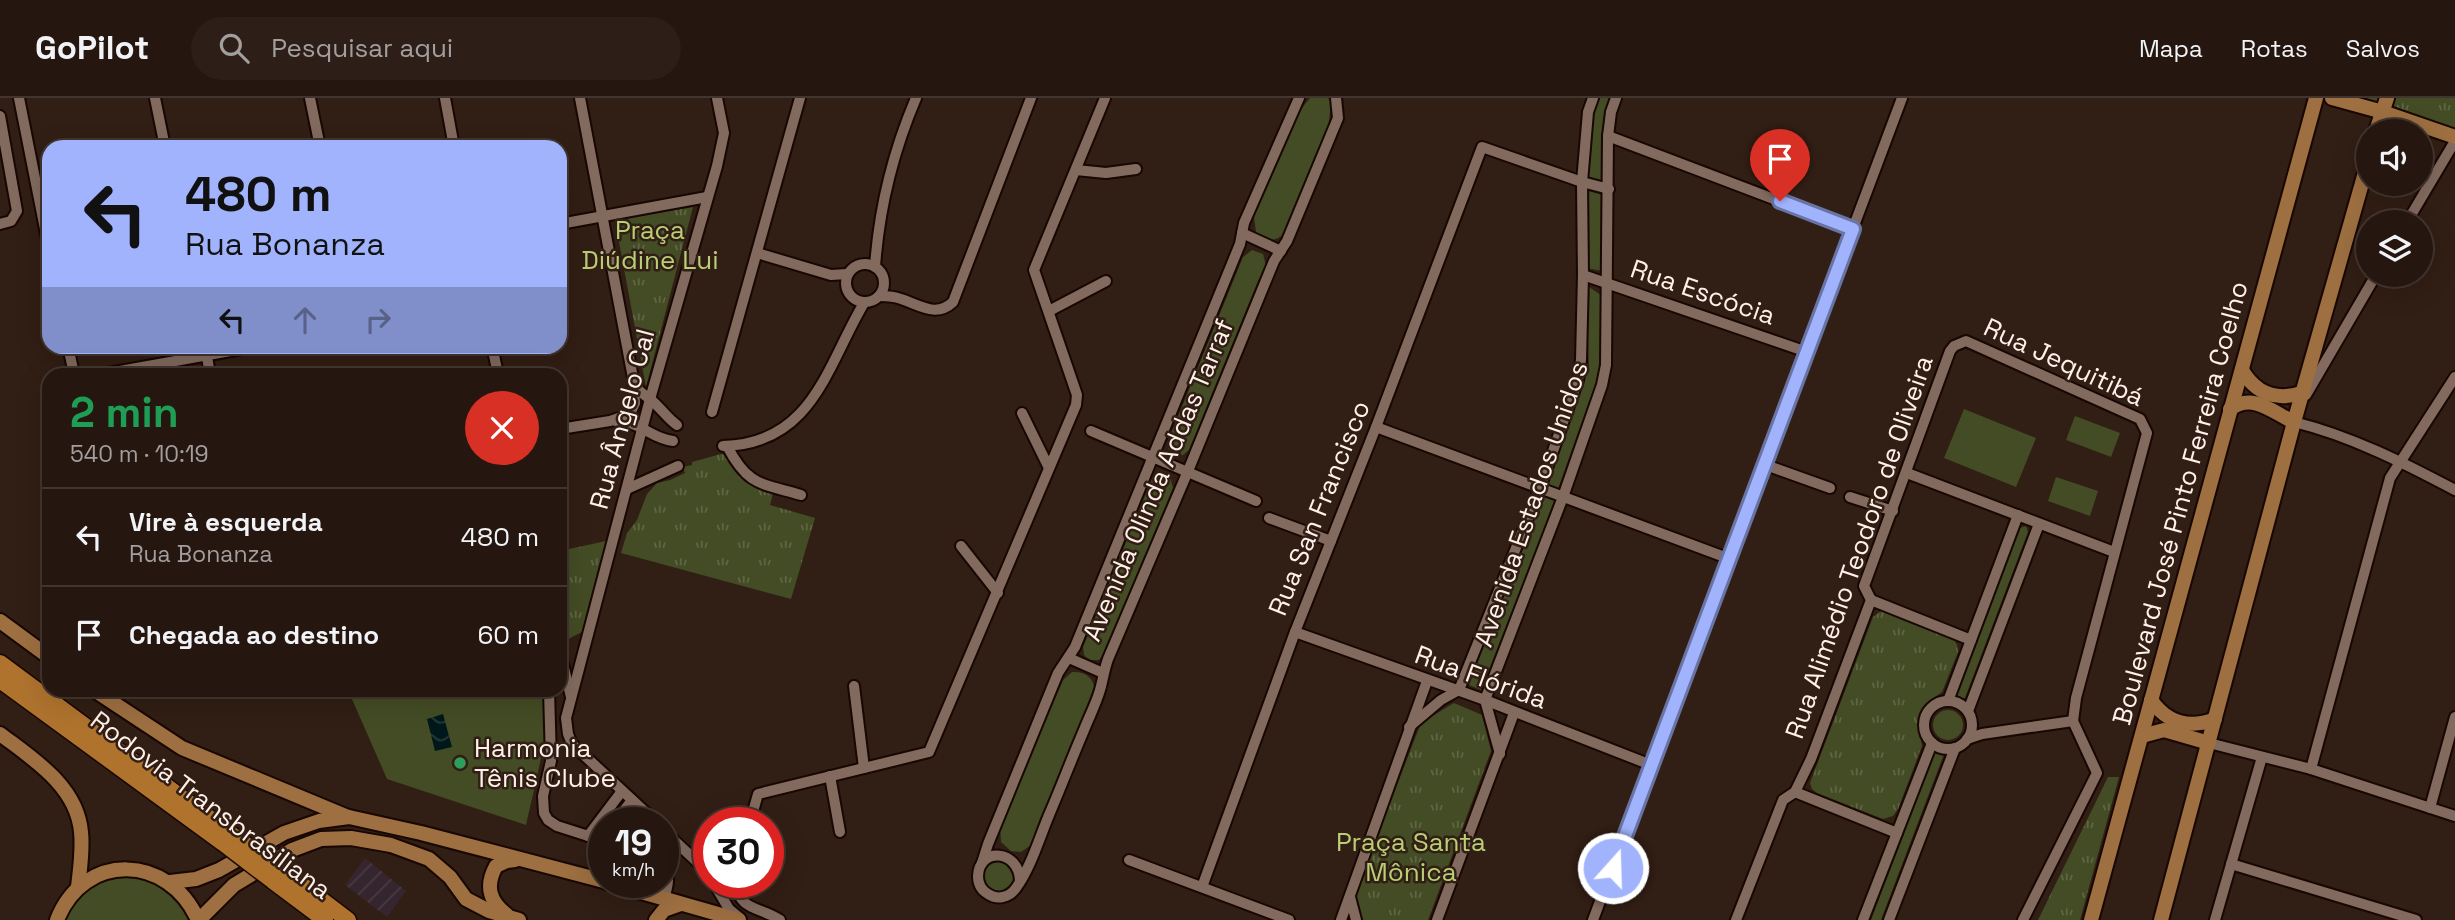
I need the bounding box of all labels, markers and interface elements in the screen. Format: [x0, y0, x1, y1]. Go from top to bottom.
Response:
search box [191, 17, 681, 80]
text: GoPilot [35, 27, 149, 69]
icon: search [215, 29, 253, 67]
text: Pesquisar aqui [271, 31, 453, 65]
text: Mapa [2139, 33, 2203, 64]
text: Rotas [2241, 33, 2308, 64]
text: Salvos [2346, 33, 2420, 64]
map controls [2356, 119, 2433, 287]
button: sound [2356, 119, 2433, 196]
pin [1750, 129, 1810, 201]
icon: arrive [1761, 140, 1799, 178]
text: 480 m [185, 163, 332, 225]
icon: left [70, 168, 161, 259]
button: layers [2356, 210, 2433, 287]
park label: Praça Diúdine Lui [581, 213, 719, 277]
text: Rua Bonanza [185, 224, 385, 264]
street label: Rua Escócia [1626, 251, 1780, 333]
street label: Boulevard José Pinto Ferreira Coelho [2104, 277, 2256, 729]
icon: left [213, 301, 251, 339]
icon: ahead [286, 301, 324, 339]
icon: right [359, 301, 397, 339]
street label: Rua Jequitibá [1978, 310, 2150, 414]
street label: Avenida Olinda Addas Tarraf [1075, 314, 1241, 646]
street label: Rua Ângelo Cal [582, 325, 662, 513]
street label: Rua Alimédio Teodoro de Oliveira [1777, 351, 1941, 743]
street label: Avenida Estados Unidos [1466, 357, 1596, 651]
text: 2 min [70, 386, 179, 439]
button: close [465, 391, 539, 465]
street label: Rua San Francisco [1260, 395, 1378, 621]
text: 540 m · 10:19 [70, 439, 209, 469]
text: Vire à esquerda [129, 505, 323, 539]
icon: left [70, 518, 108, 556]
text: 480 m [461, 520, 539, 554]
text: Rua Bonanza [129, 539, 273, 569]
icon: arrive [70, 616, 108, 654]
text: Chegada ao destino [129, 618, 379, 652]
text: 60 m [477, 618, 539, 652]
street label: Rua Flórida [1410, 637, 1552, 717]
street label: Rodovia Transbrasiliana [84, 703, 338, 907]
place label: Harmonia Tênis Clube [474, 731, 616, 795]
marker: Harmonia Tênis Clube [452, 755, 468, 771]
speed limit sign: 30 [693, 807, 784, 898]
text: 19 [615, 821, 652, 865]
park label: Praça Santa Mônica [1336, 825, 1486, 889]
position arrow [1576, 831, 1650, 905]
text: km/h [612, 858, 655, 881]

